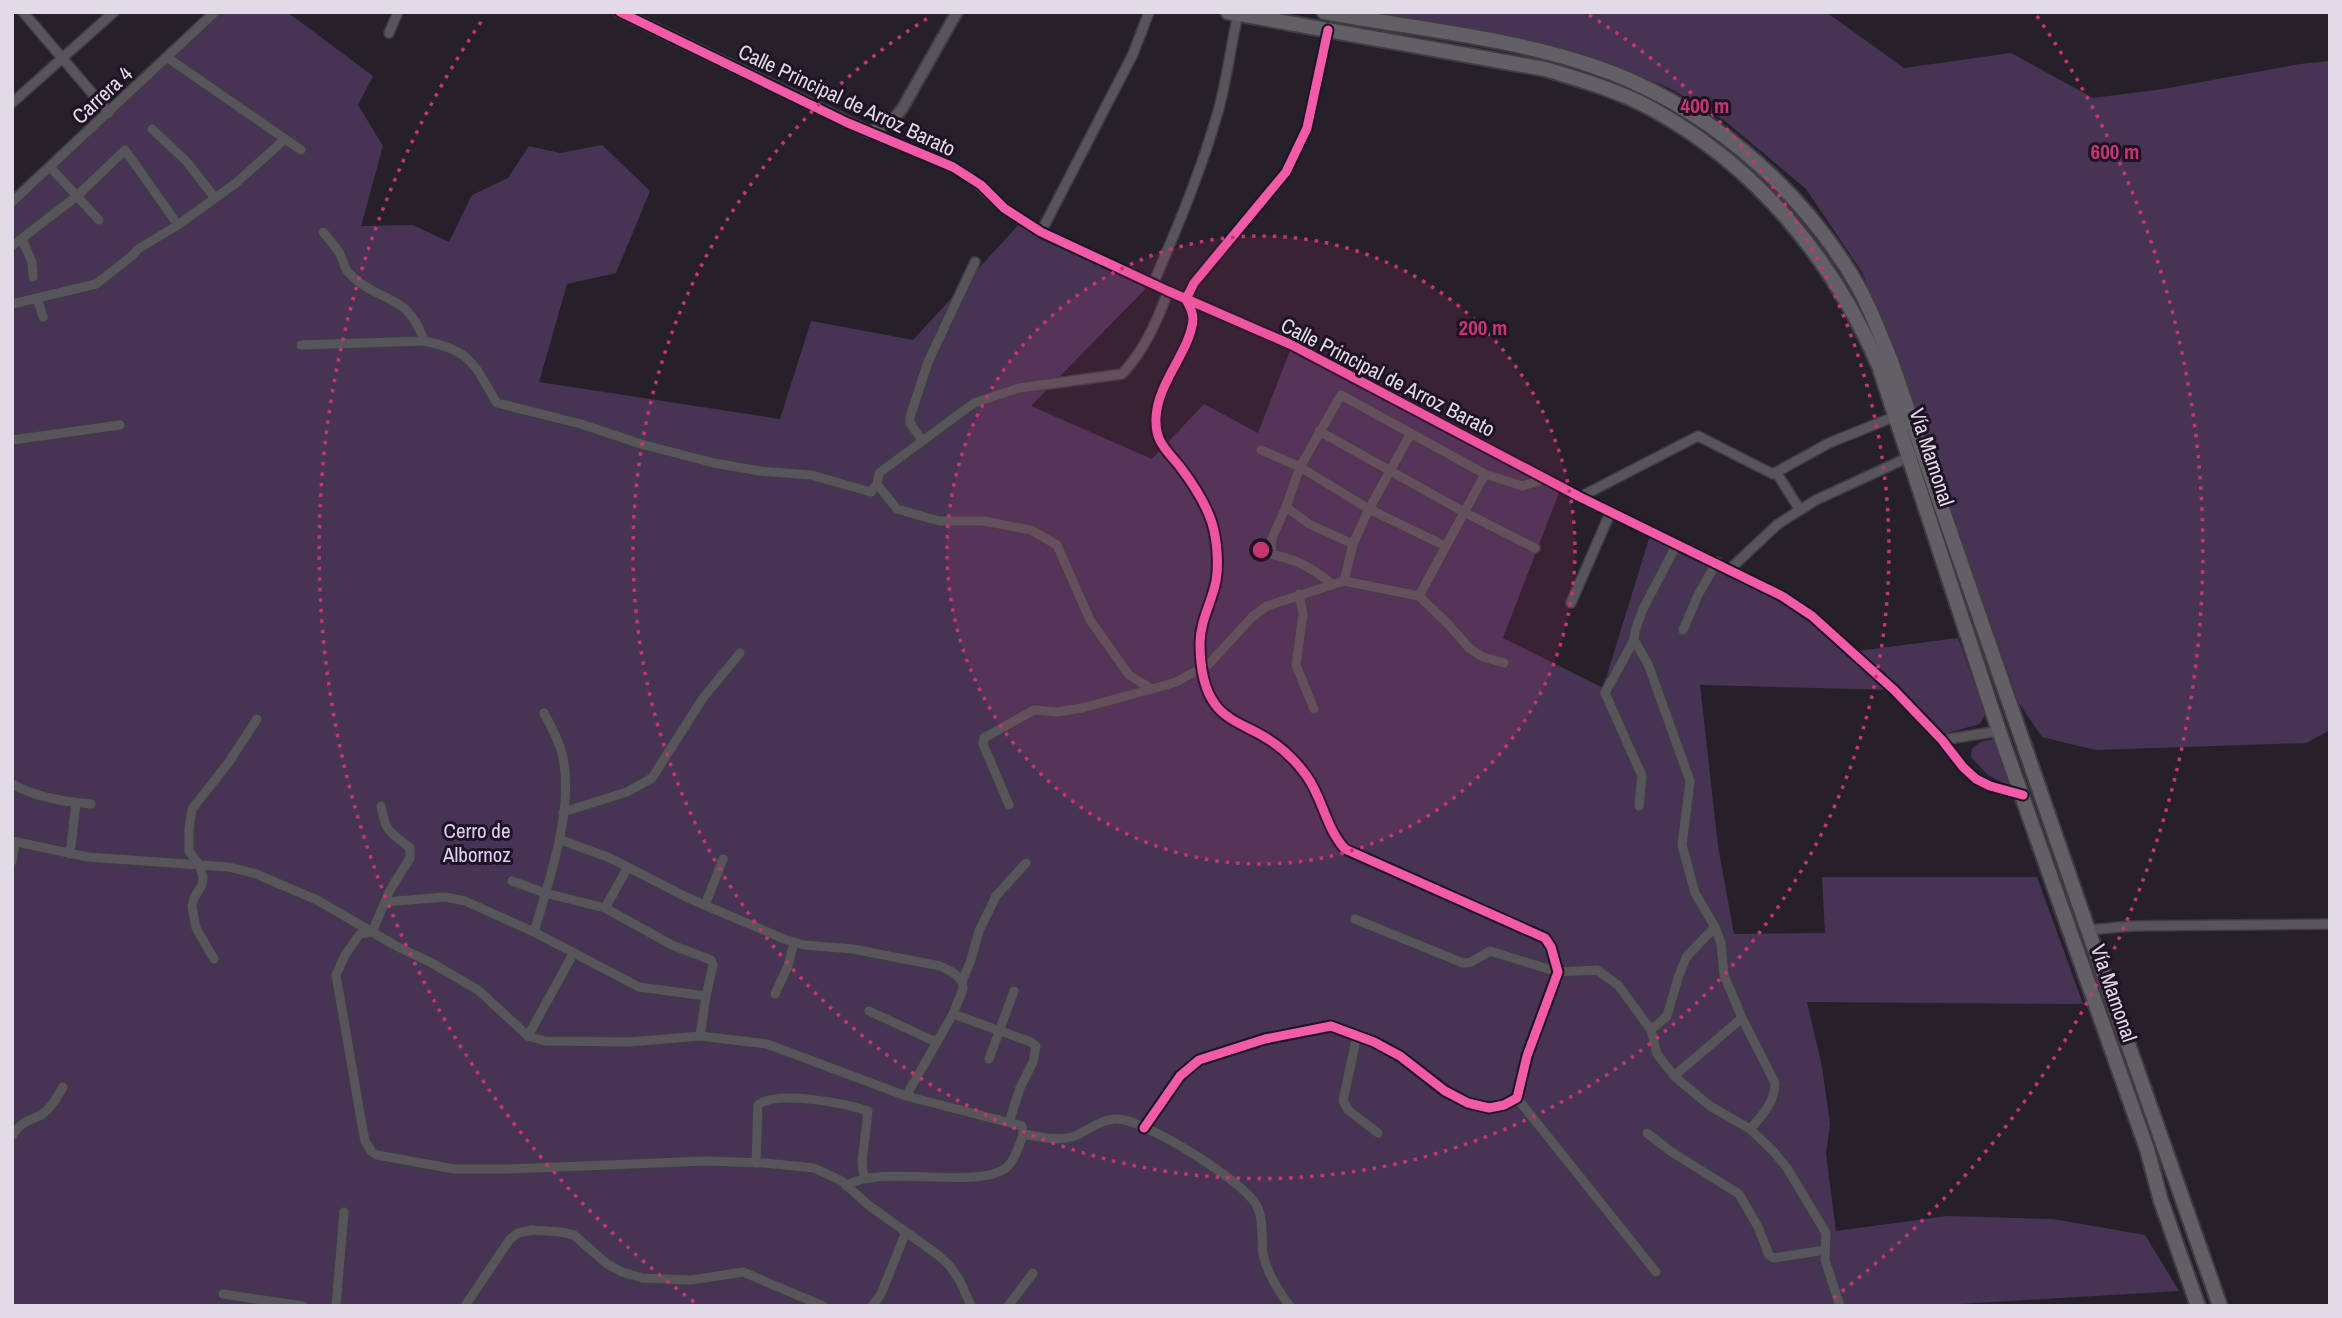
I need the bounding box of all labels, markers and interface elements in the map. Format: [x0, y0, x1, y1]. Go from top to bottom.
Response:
street label: Calle Principal de Arroz Barato [734, 37, 960, 163]
street label: Carrera 4 [66, 59, 139, 130]
text: 400 m [1681, 91, 1729, 120]
text: 600 m [2091, 137, 2139, 166]
street label: Calle Principal de Arroz Barato [1276, 310, 1500, 444]
text: 200 m [1459, 313, 1507, 342]
street label: Vía Mamonal [1903, 404, 1961, 510]
centre of rings [1249, 538, 1273, 562]
park label: Cerro de Albornoz [442, 816, 511, 869]
street label: Vía Mamonal [2084, 940, 2144, 1046]

